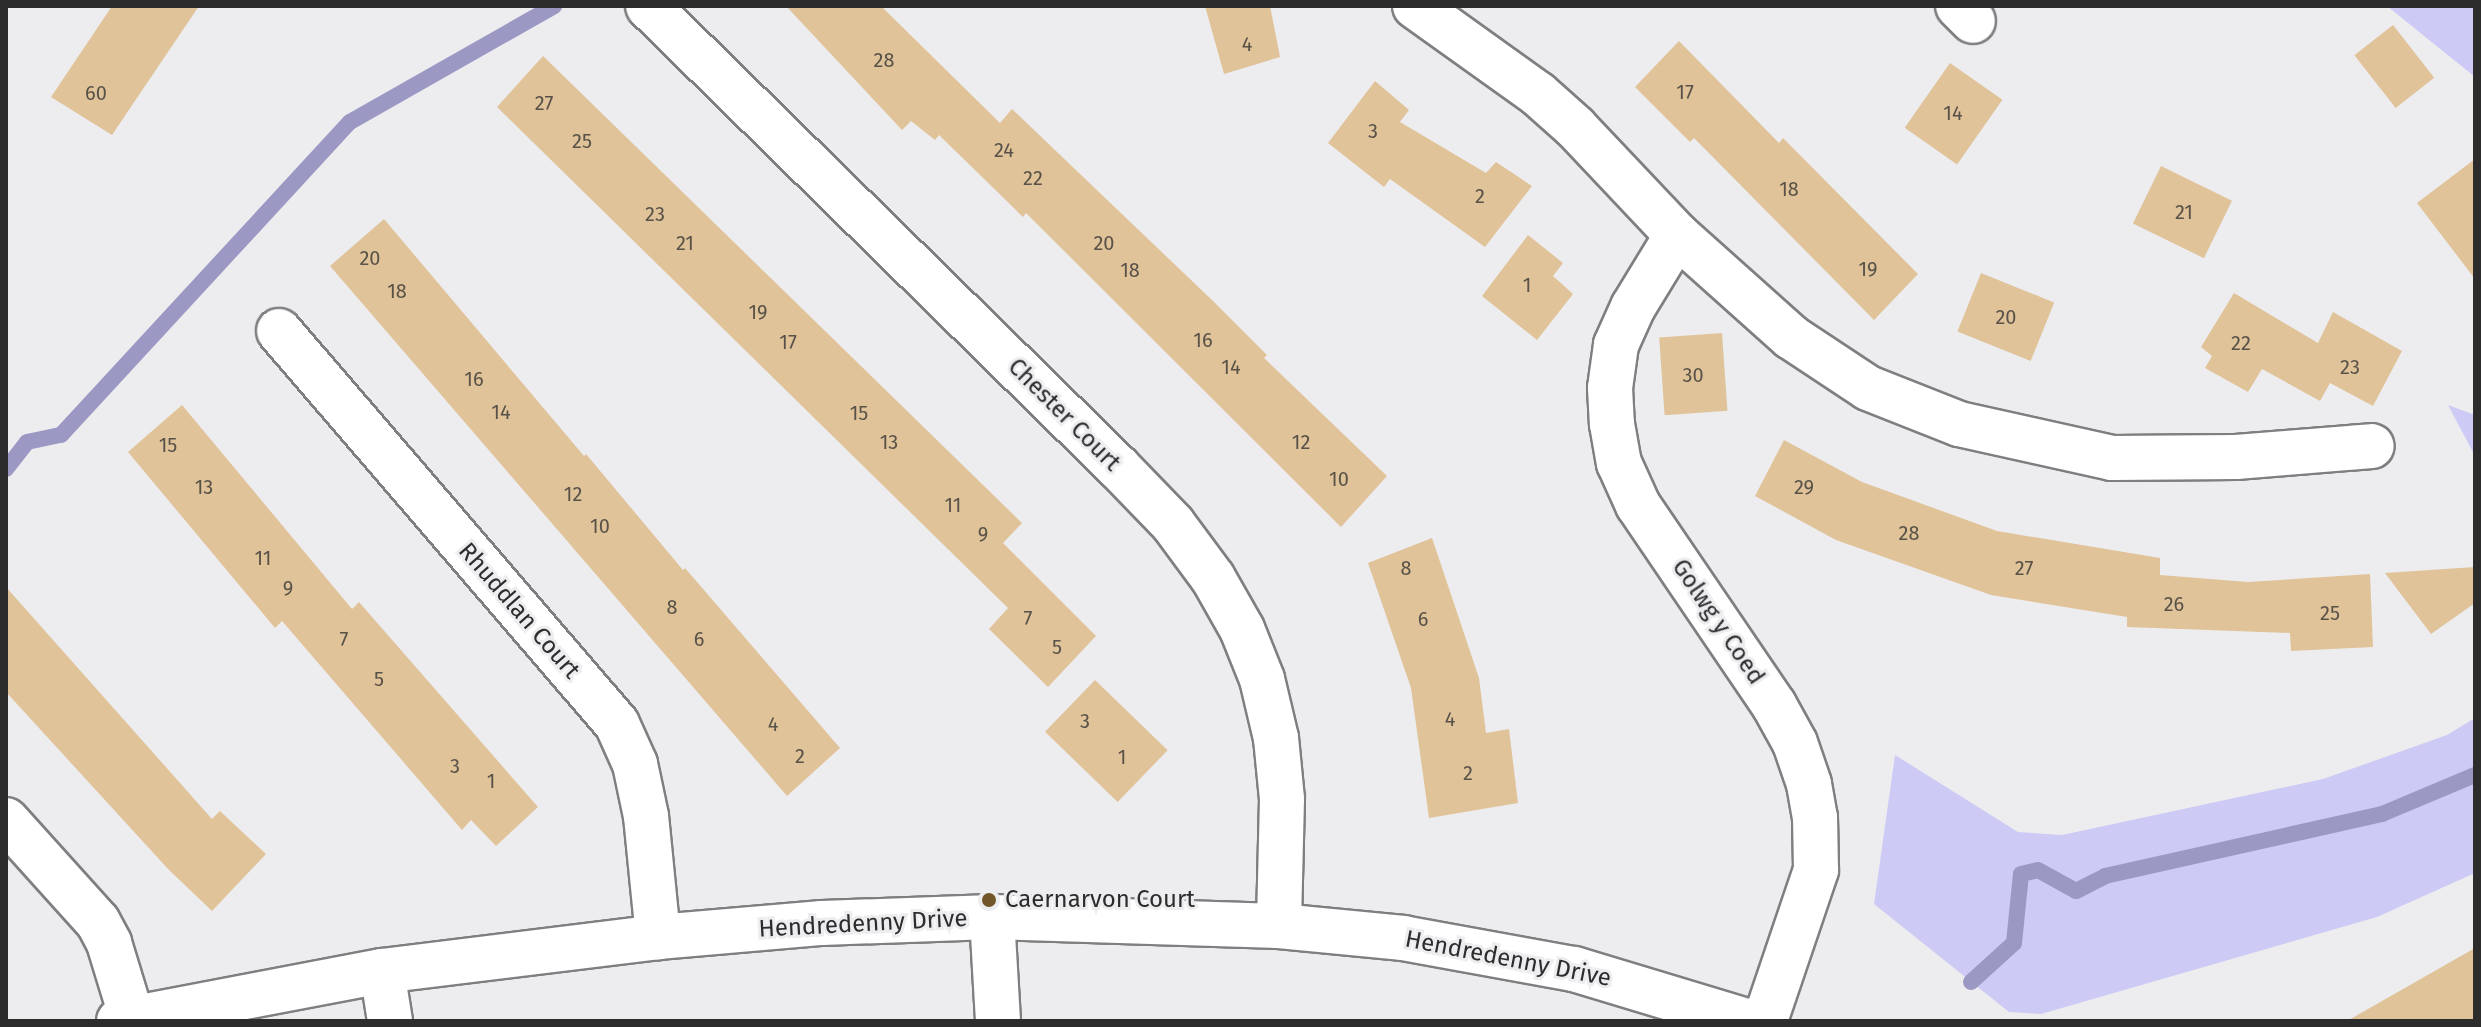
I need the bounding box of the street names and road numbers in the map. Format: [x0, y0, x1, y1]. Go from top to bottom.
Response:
street label: Chester Court [1002, 353, 1126, 477]
street label: Rhuddlan Court [452, 537, 586, 685]
street label: Golwg y Coed [1666, 554, 1770, 690]
street label: Hendredenny Drive [758, 904, 968, 944]
street label: Hendredenny Drive [1403, 925, 1613, 993]

